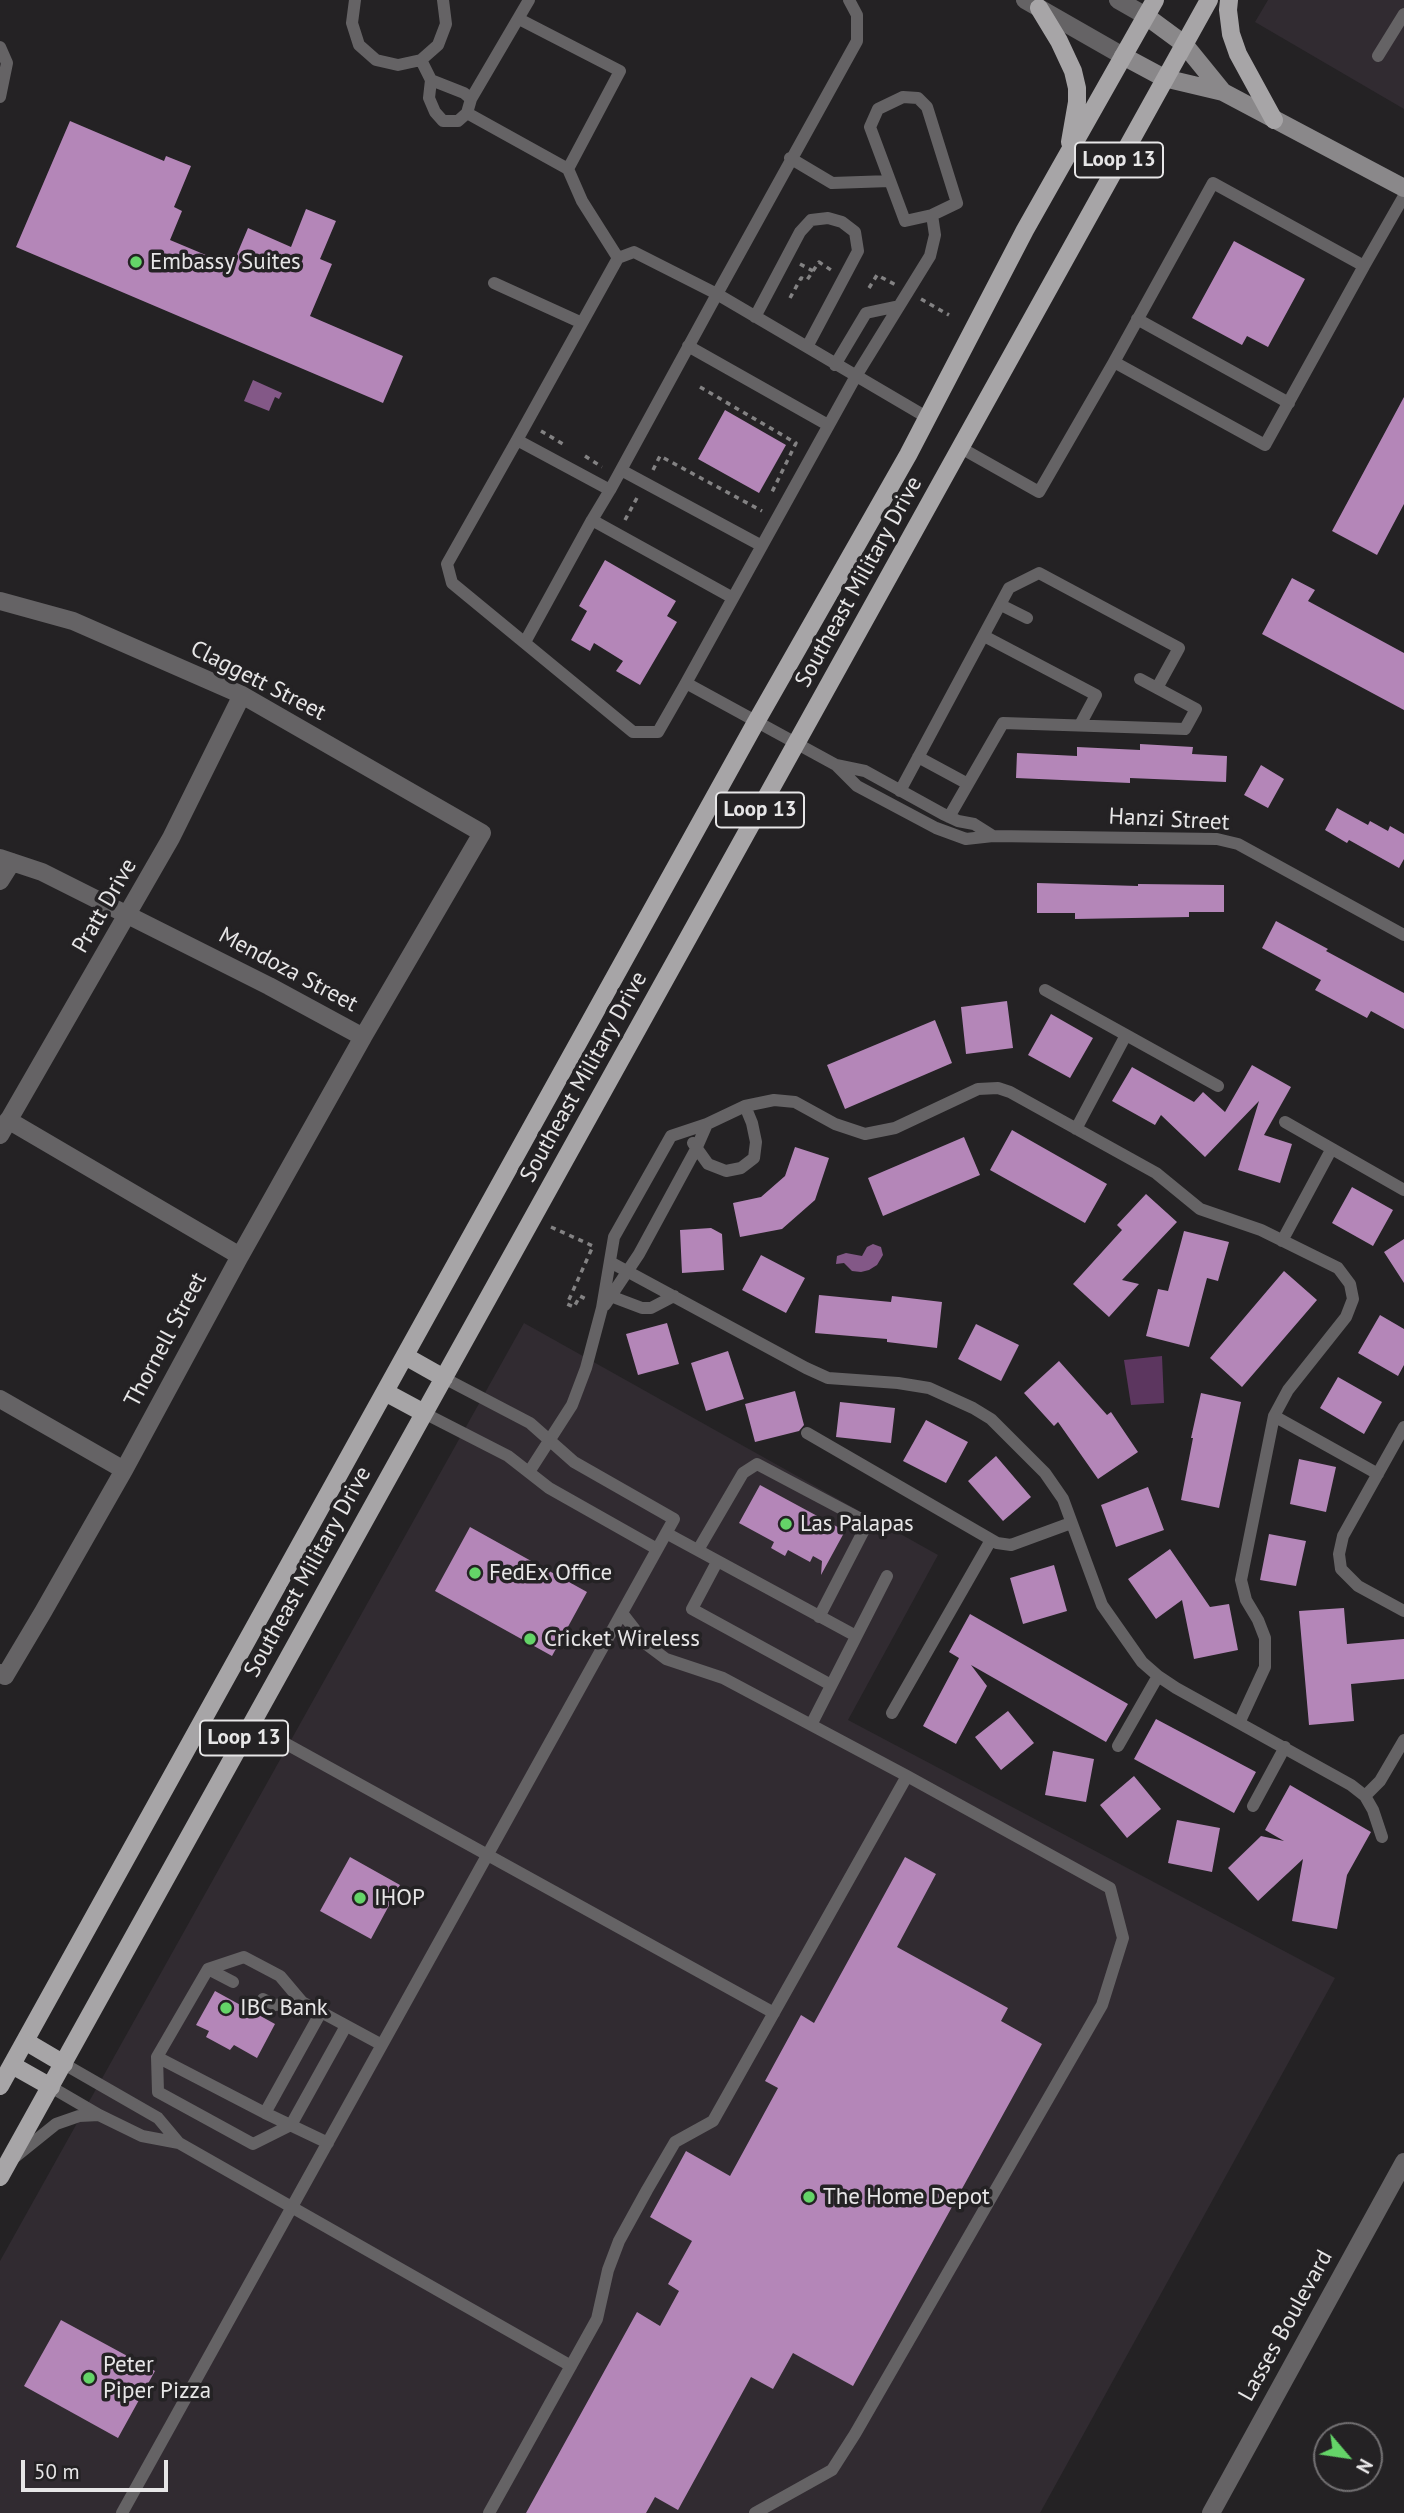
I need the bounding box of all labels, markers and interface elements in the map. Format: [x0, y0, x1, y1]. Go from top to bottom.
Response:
road number: Loop 13 [1075, 142, 1163, 178]
place label: Embassy Suites [150, 248, 301, 276]
marker: Embassy Suites [128, 254, 144, 270]
street label: Southeast Military Drive [790, 472, 928, 692]
street label: Claggett Street [186, 635, 330, 727]
road number: Loop 13 [716, 792, 804, 828]
street label: Hanzi Street [1108, 803, 1230, 837]
street label: Pratt Drive [67, 854, 143, 958]
street label: Mendoza Street [214, 922, 362, 1018]
street label: Southeast Military Drive [515, 967, 653, 1187]
street label: Thornell Street [119, 1268, 213, 1412]
street label: Southeast Military Drive [239, 1462, 377, 1682]
place label: Las Palapas [800, 1510, 914, 1538]
marker: Las Palapas [778, 1516, 794, 1532]
place label: FedEx Office [489, 1559, 612, 1587]
marker: FedEx Office [467, 1565, 483, 1581]
place label: Cricket Wireless [544, 1625, 700, 1653]
marker: Cricket Wireless [522, 1631, 538, 1647]
road number: Loop 13 [200, 1720, 288, 1756]
place label: IHOP [374, 1884, 425, 1912]
marker: IHOP [352, 1890, 368, 1906]
place label: IBC Bank [240, 1994, 328, 2022]
marker: IBC Bank [218, 2000, 234, 2016]
place label: The Home Depot [823, 2183, 990, 2211]
marker: The Home Depot [801, 2189, 817, 2205]
street label: Lasses Boulevard [1233, 2246, 1339, 2406]
place label: Peter Piper Pizza [103, 2351, 211, 2405]
marker: Peter Piper Pizza [81, 2370, 97, 2386]
north arrow [1313, 2422, 1383, 2492]
scale bar [24, 2446, 172, 2490]
text: N [1351, 2455, 1378, 2477]
text: 50 m [34, 2458, 80, 2485]

